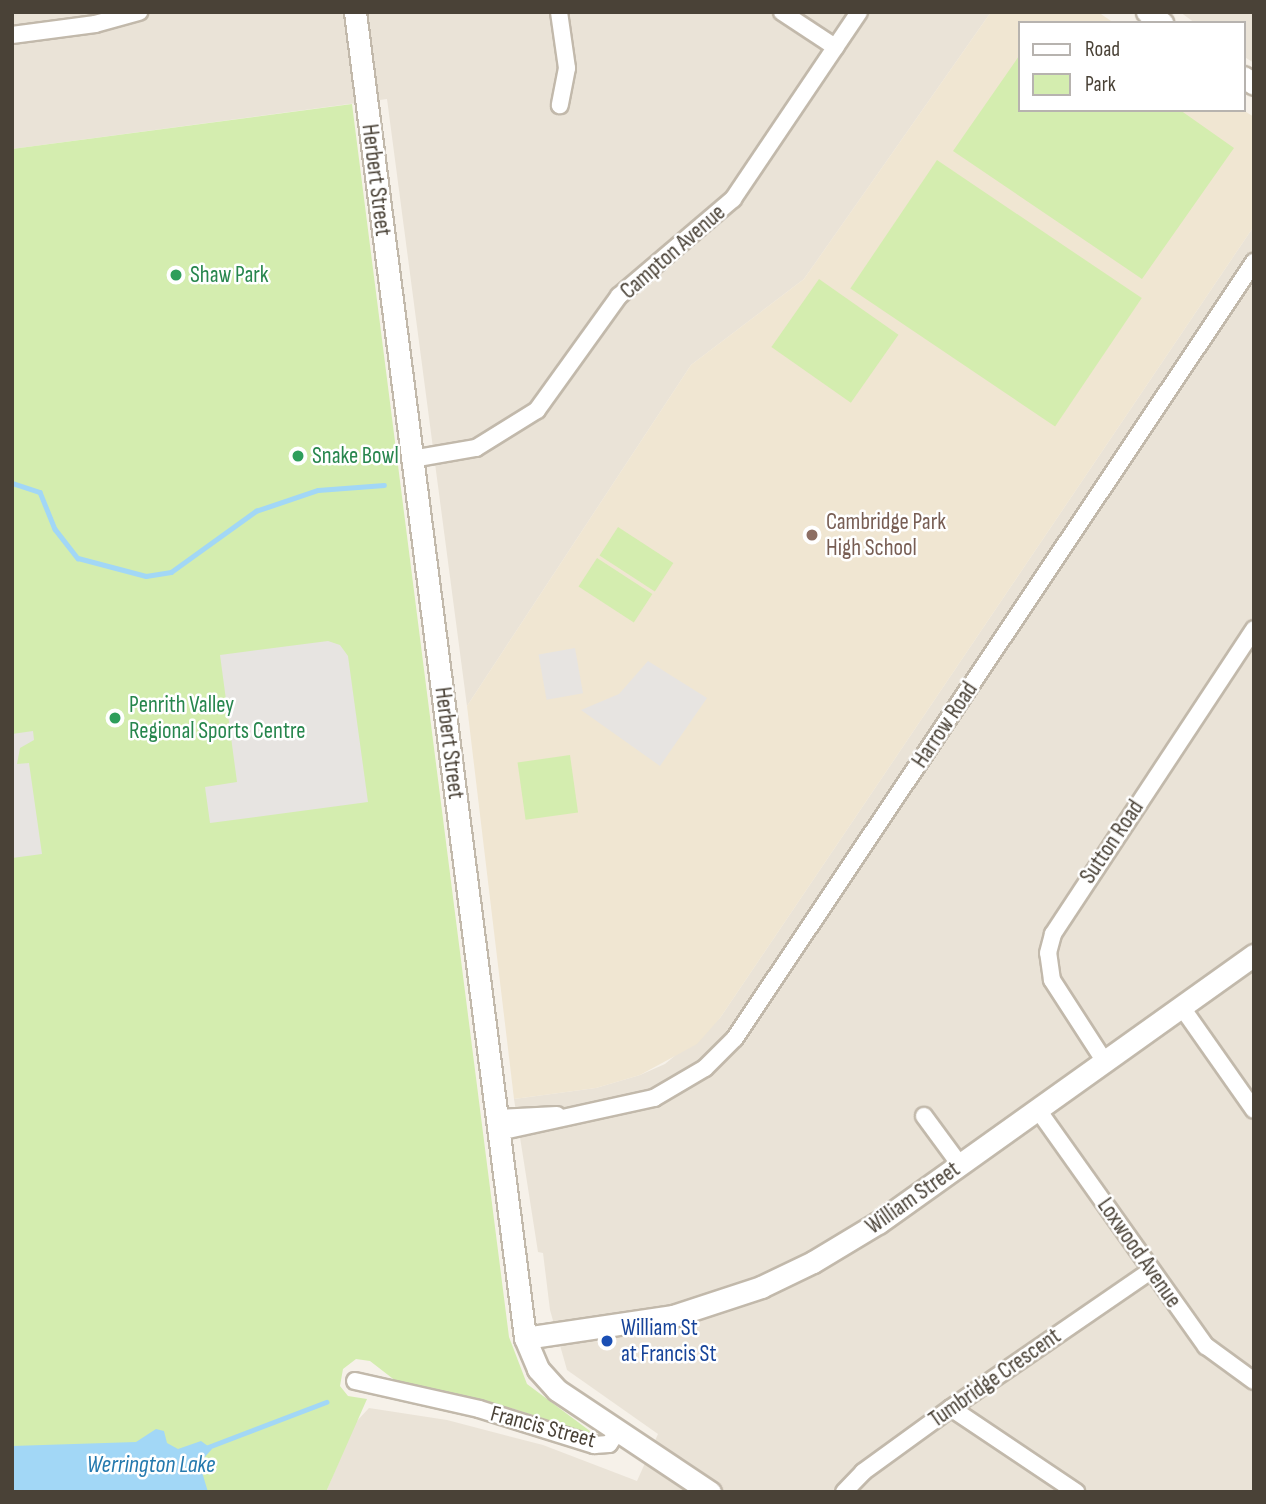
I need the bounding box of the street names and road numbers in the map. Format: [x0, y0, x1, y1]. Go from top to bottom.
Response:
street label: Herbert Street [355, 123, 397, 237]
street label: Campton Avenue [615, 199, 731, 305]
street label: Harrow Road [906, 677, 984, 773]
street label: Herbert Street [428, 686, 470, 800]
street label: Sutton Road [1074, 795, 1150, 889]
street label: William Street [861, 1156, 965, 1240]
street label: Loxwood Avenue [1091, 1193, 1187, 1313]
street label: Tumbridge Crescent [924, 1322, 1066, 1434]
street label: Francis Street [487, 1400, 599, 1454]

